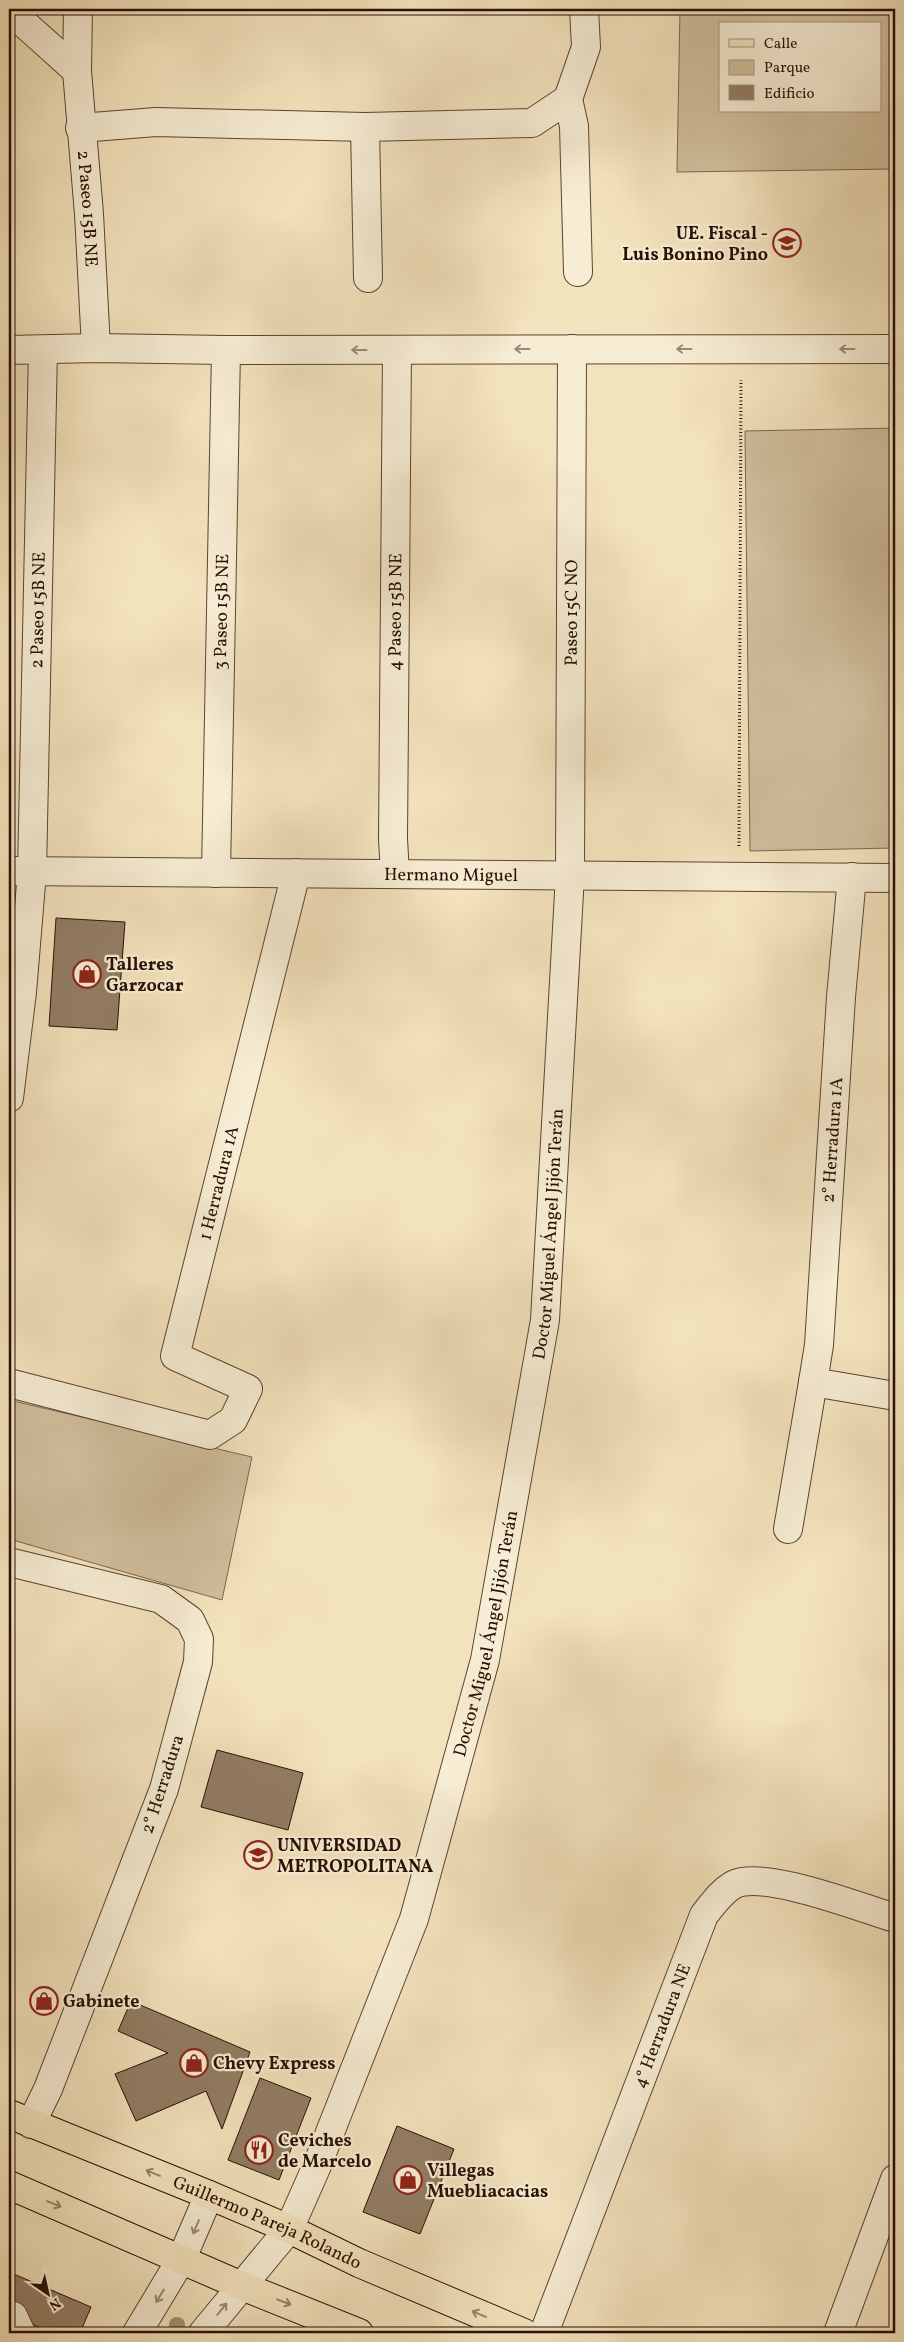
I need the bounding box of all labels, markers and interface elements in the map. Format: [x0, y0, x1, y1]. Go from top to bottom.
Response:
legend [719, 22, 882, 112]
text: Calle [764, 34, 797, 55]
text: Parque [764, 58, 810, 79]
text: Edificio [764, 84, 815, 105]
street label: 2 Paseo 15B NE [70, 149, 103, 268]
place label: UE. Fiscal - Luis Bonino Pino [622, 222, 768, 268]
school or university icon: UE. Fiscal - Luis Bonino Pino [772, 228, 802, 258]
one-way arrow [514, 344, 530, 354]
one-way arrow [676, 344, 692, 354]
one-way arrow [839, 344, 855, 354]
one-way arrow [351, 345, 368, 355]
street label: 2 Paseo 15B NE [25, 551, 53, 669]
street label: 3 Paseo 15B NE [209, 553, 236, 671]
street label: 4 Paseo 15B NE [383, 553, 409, 671]
street label: Paseo 15C NO [560, 559, 585, 666]
street label: Hermano Miguel [384, 863, 518, 889]
place label: Talleres Garzocar [106, 953, 184, 999]
shop icon: Talleres Garzocar [72, 959, 102, 989]
street label: 2° Herradura 1A [817, 1076, 850, 1204]
street label: Doctor Miguel Ángel Jijón Terán [527, 1108, 571, 1362]
street label: 1 Herradura 1A [193, 1123, 246, 1243]
street label: Doctor Miguel Ángel Jijón Terán [448, 1508, 525, 1760]
street label: 2° Herradura [136, 1732, 191, 1837]
place label: UNIVERSIDAD METROPOLITANA [277, 1834, 434, 1880]
school or university icon: UNIVERSIDAD METROPOLITANA [243, 1840, 273, 1870]
street label: 4° Herradura NE [628, 1960, 698, 2092]
shop icon: Gabinete [29, 1986, 59, 2016]
place label: Gabinete [63, 1990, 139, 2015]
shop icon: Chevy Express [179, 2048, 209, 2078]
place label: Chevy Express [213, 2052, 336, 2077]
place label: Ceviches de Marcelo [278, 2129, 372, 2175]
restaurant icon: Ceviches de Marcelo [244, 2135, 274, 2165]
place label: Villegas Muebliacacias [427, 2159, 548, 2205]
shop icon: Villegas Muebliacacias [393, 2165, 423, 2195]
one-way arrow [146, 2168, 161, 2177]
street label: Guillermo Pareja Rolando [169, 2171, 365, 2276]
one-way arrow [46, 2199, 61, 2209]
one-way arrow [190, 2219, 200, 2234]
north arrow [22, 2270, 72, 2320]
one-way arrow [154, 2288, 164, 2302]
text: N [45, 2293, 64, 2314]
one-way arrow [276, 2298, 291, 2307]
one-way arrow [216, 2303, 227, 2316]
one-way arrow [472, 2309, 487, 2319]

